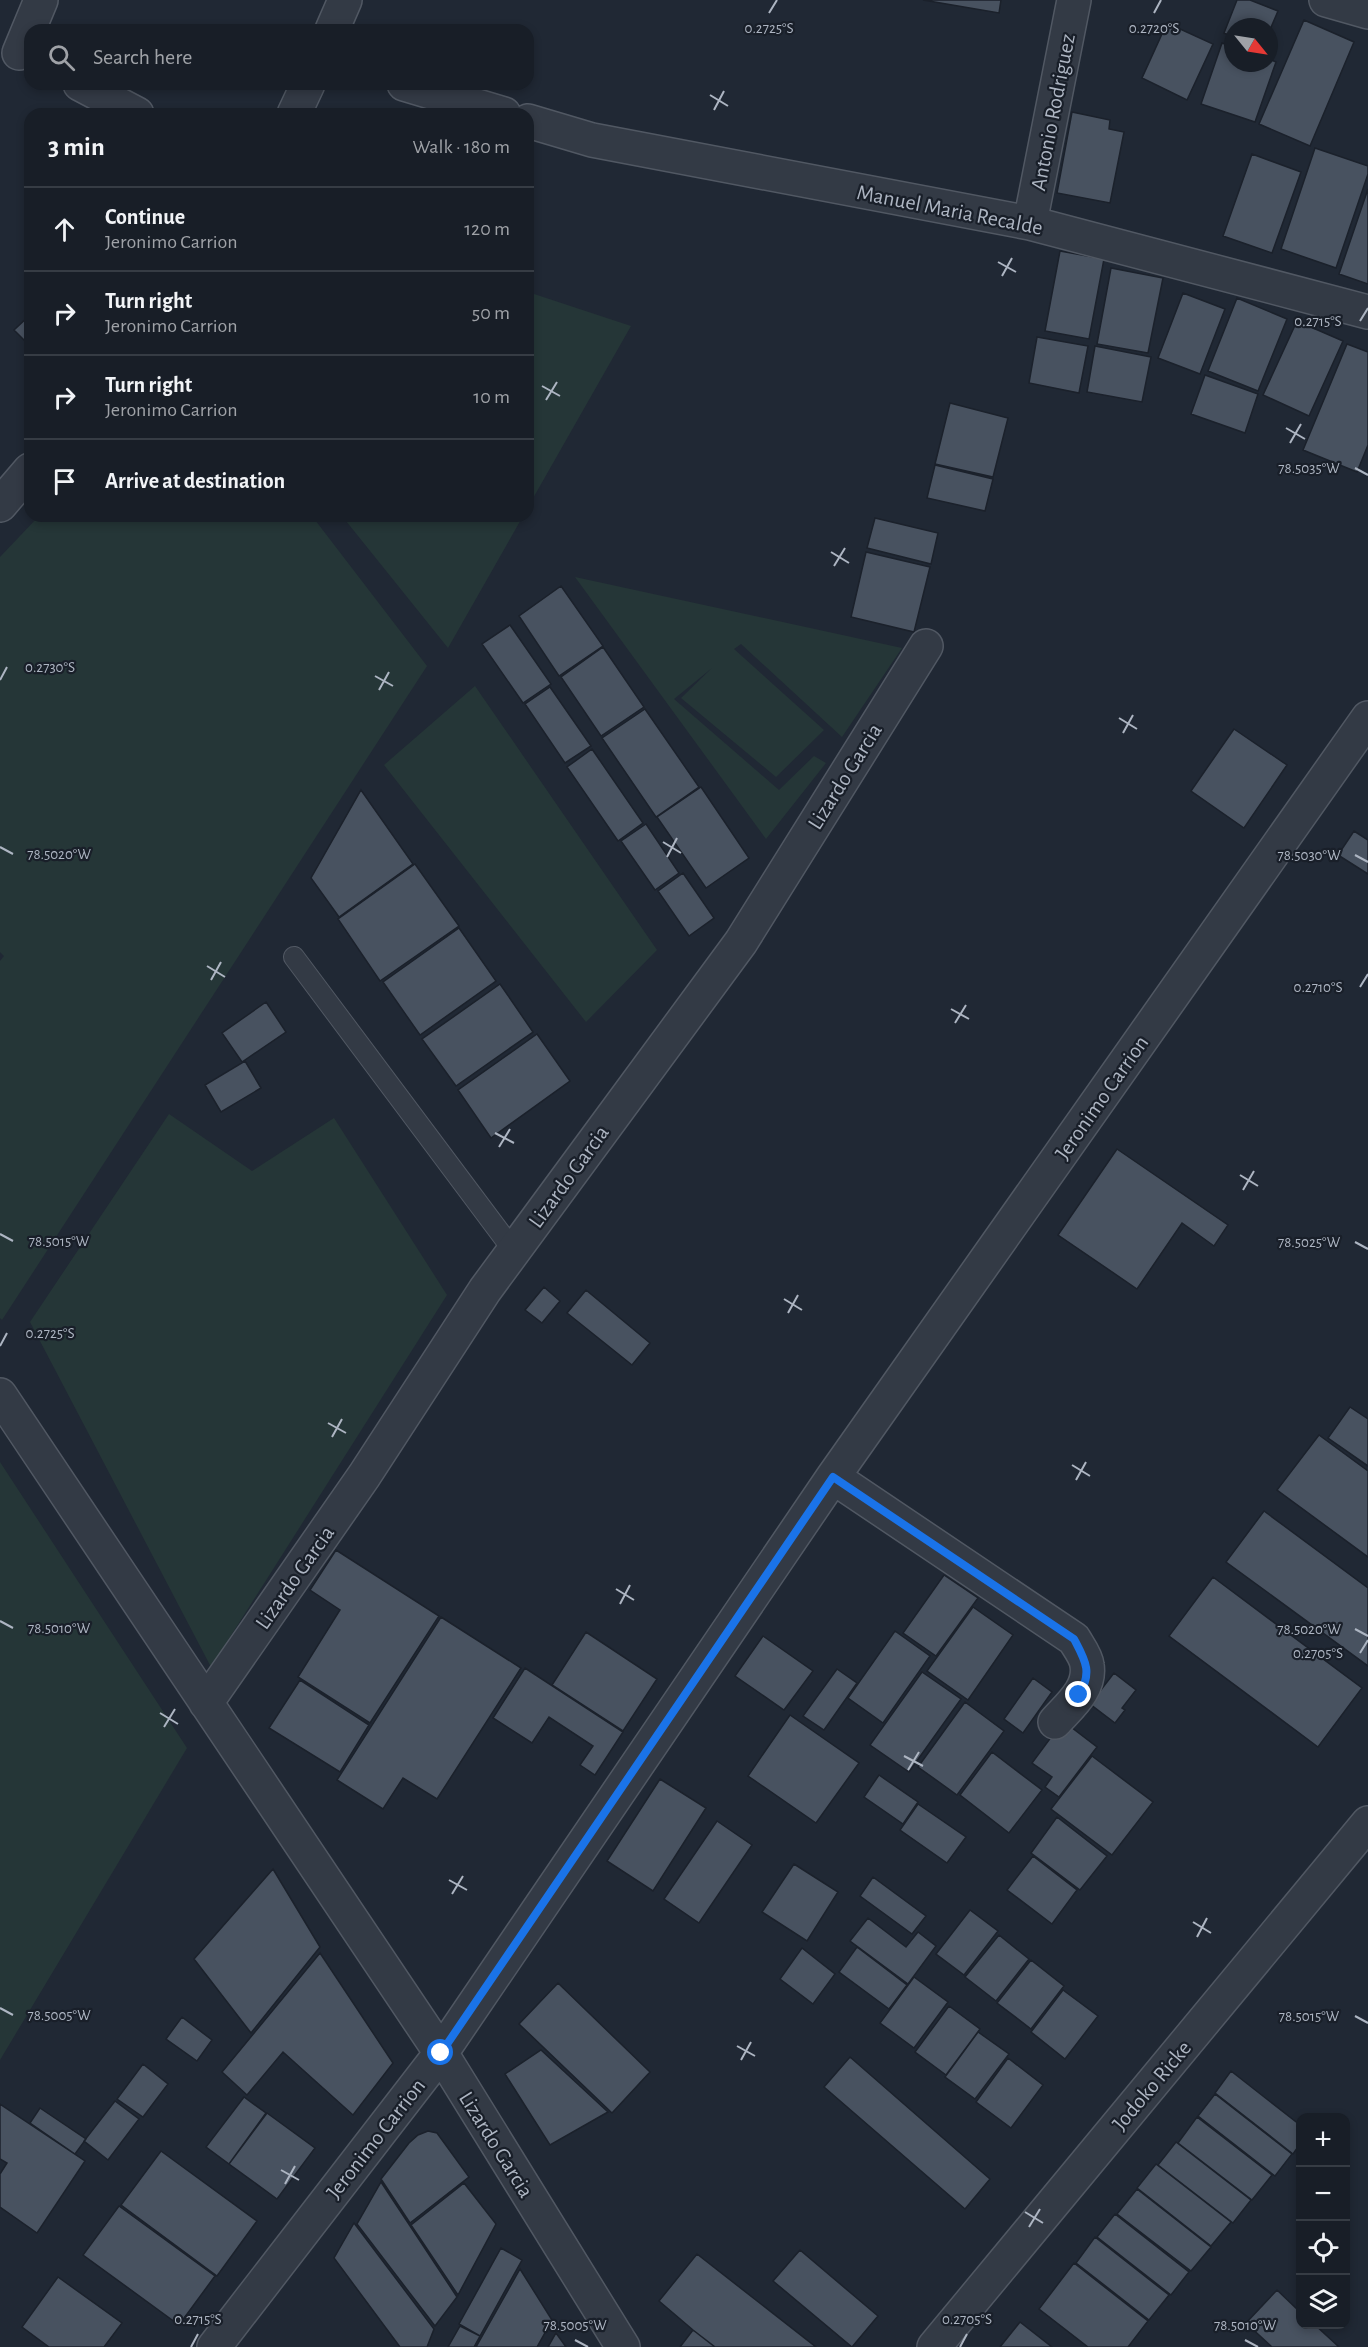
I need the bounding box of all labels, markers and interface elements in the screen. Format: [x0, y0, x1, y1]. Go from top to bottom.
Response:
north arrow [1224, 18, 1278, 72]
text: 0.2725°S [744, 21, 794, 36]
text: 0.2720°S [1129, 21, 1179, 36]
search box [24, 24, 534, 90]
street label: Antonio Rodriguez [1027, 32, 1079, 193]
icon: search [45, 41, 78, 74]
text: Search here [93, 46, 192, 68]
text: 3 min [48, 134, 105, 160]
text: Walk · 180 m [413, 137, 510, 157]
street label: Manuel Maria Recalde [855, 181, 1045, 239]
text: Continue [105, 206, 185, 228]
icon: ahead [48, 213, 81, 246]
text: 120 m [464, 219, 510, 239]
text: Jeronimo Carrion [105, 232, 238, 252]
text: Turn right [105, 290, 192, 312]
icon: right [48, 297, 81, 330]
text: 50 m [472, 303, 510, 323]
text: 0.2715°S [1294, 314, 1342, 329]
text: Jeronimo Carrion [105, 316, 238, 336]
text: Turn right [105, 374, 192, 396]
icon: right [48, 381, 81, 414]
text: 10 m [473, 387, 510, 407]
text: Jeronimo Carrion [105, 400, 238, 420]
text: 78.5035°W [1278, 461, 1340, 476]
icon: arrive [48, 465, 81, 498]
text: Arrive at destination [105, 470, 285, 492]
text: 0.2730°S [25, 660, 75, 675]
street label: Lizardo Garcia [804, 720, 886, 833]
text: 78.5020°W [27, 847, 91, 862]
text: 78.5030°W [1277, 848, 1341, 863]
text: 0.2710°S [1294, 980, 1343, 995]
street label: Jeronimo Carrion [1051, 1032, 1153, 1164]
street label: Lizardo Garcia [525, 1121, 613, 1232]
text: 78.5015°W [29, 1234, 90, 1249]
text: 78.5025°W [1278, 1235, 1341, 1250]
text: 0.2725°S [25, 1326, 75, 1341]
street label: Lizardo Garcia [251, 1522, 338, 1633]
text: 78.5010°W [28, 1621, 91, 1636]
text: 78.5020°W [1277, 1622, 1341, 1637]
text: 0.2705°S [1293, 1646, 1343, 1661]
route end [1065, 1681, 1091, 1707]
text: 78.5005°W [27, 2008, 91, 2023]
text: 78.5015°W [1279, 2009, 1340, 2024]
street label: Jodoko Ricke [1108, 2037, 1195, 2135]
route start [427, 2039, 453, 2065]
street label: Jeronimo Carrion [322, 2074, 429, 2203]
street label: Lizardo Garcia [455, 2088, 537, 2201]
map controls [1296, 2113, 1350, 2329]
button: + [1296, 2113, 1350, 2167]
button: − [1296, 2167, 1350, 2221]
button: locate [1296, 2221, 1350, 2275]
button: layers [1296, 2275, 1350, 2329]
text: 0.2715°S [174, 2312, 222, 2327]
text: 0.2705°S [942, 2312, 992, 2327]
text: 78.5005°W [543, 2318, 607, 2333]
text: 78.5010°W [1214, 2318, 1277, 2333]

